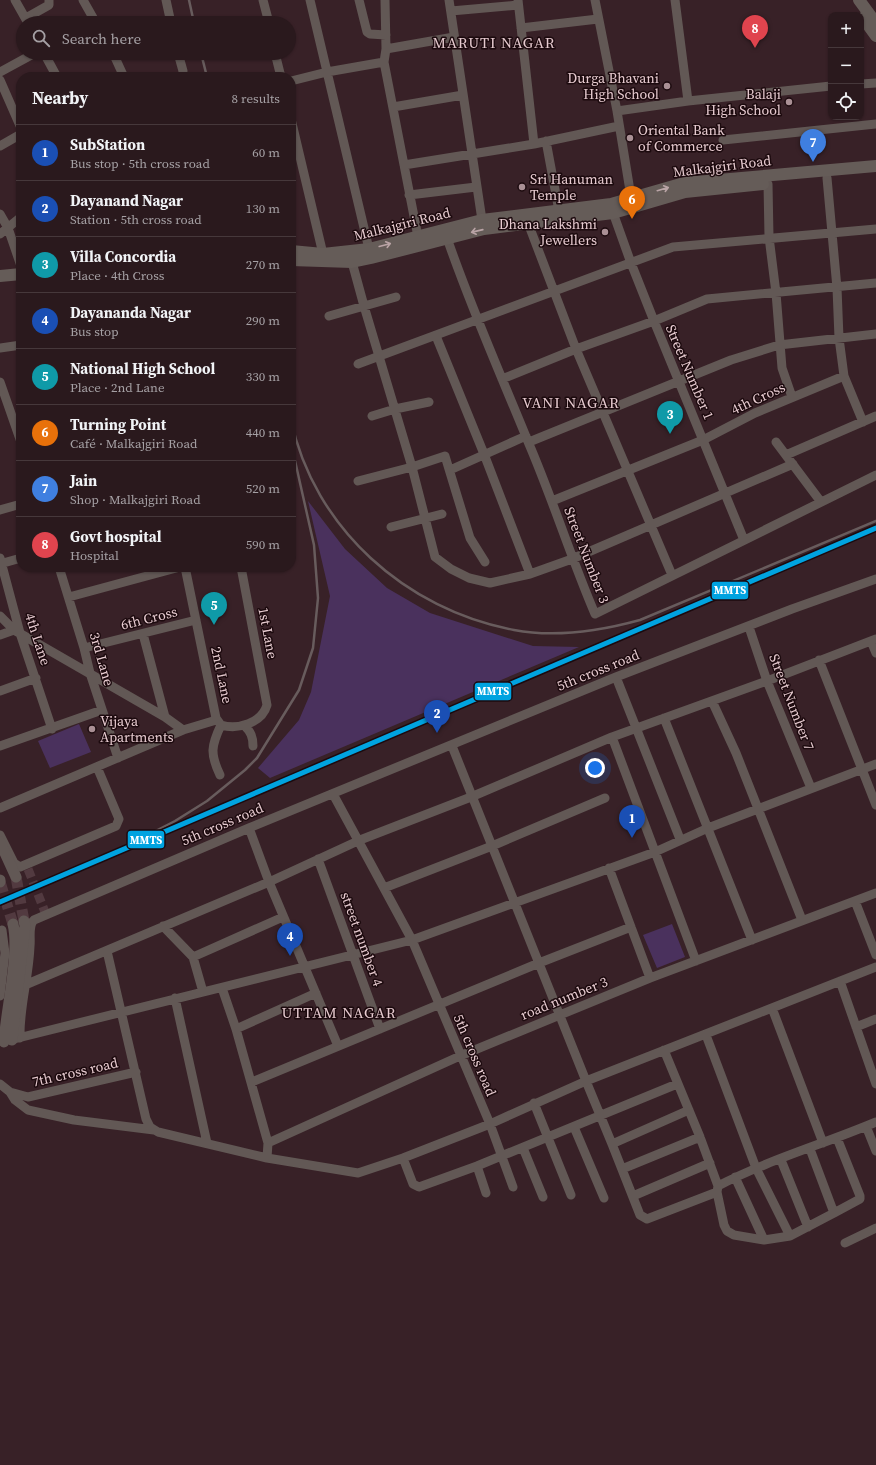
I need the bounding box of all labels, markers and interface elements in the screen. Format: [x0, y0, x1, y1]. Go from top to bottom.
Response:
map controls [828, 12, 864, 120]
button: + [828, 12, 864, 48]
pin: 8 [742, 15, 768, 48]
search box [16, 16, 296, 60]
icon: search [30, 27, 52, 49]
text: Search here [62, 28, 141, 49]
district label: MARUTI NAGAR [433, 32, 555, 53]
button: − [828, 48, 864, 84]
place label: Durga Bhavani High School [567, 68, 659, 104]
marker: Durga Bhavani High School [662, 81, 672, 91]
place label: Balaji High School [705, 84, 781, 120]
button: locate [828, 84, 864, 120]
text: Nearby [32, 86, 88, 110]
text: 8 results [232, 90, 280, 107]
marker: Balaji High School [784, 97, 794, 107]
place label: Oriental Bank of Commerce [638, 120, 725, 156]
pin: 7 [800, 129, 826, 162]
marker: Oriental Bank of Commerce [625, 133, 635, 143]
text: SubStation [70, 134, 145, 155]
text: 1 [41, 144, 49, 161]
text: 60 m [252, 144, 280, 161]
street label: Malkajgiri Road [672, 150, 772, 182]
text: Bus stop · 5th cross road [70, 155, 210, 172]
place label: Sri Hanuman Temple [530, 169, 614, 205]
marker: Sri Hanuman Temple [517, 182, 527, 192]
one-way arrow [656, 185, 669, 192]
pin: 6 [619, 186, 645, 219]
text: Dayanand Nagar [70, 190, 183, 211]
text: 2 [41, 200, 49, 217]
text: 130 m [246, 200, 280, 217]
street label: Malkajgiri Road [352, 202, 452, 246]
text: Station · 5th cross road [70, 211, 202, 228]
place label: Dhana Lakshmi Jewellers [499, 214, 597, 250]
one-way arrow [471, 227, 484, 235]
marker: Dhana Lakshmi Jewellers [600, 227, 610, 237]
one-way arrow [378, 241, 391, 248]
text: Villa Concordia [70, 246, 176, 267]
text: 3 [41, 256, 49, 273]
text: 270 m [246, 256, 280, 273]
text: Place · 4th Cross [70, 267, 165, 284]
text: Dayananda Nagar [70, 302, 191, 323]
text: 4 [41, 312, 49, 329]
text: 290 m [246, 312, 280, 329]
street label: Street Number 1 [661, 321, 719, 423]
text: Bus stop [70, 323, 119, 340]
text: National High School [70, 358, 215, 379]
text: 5 [41, 368, 49, 385]
text: 330 m [246, 368, 280, 385]
street label: 4th Cross [728, 377, 788, 419]
text: Place · 2nd Lane [70, 379, 165, 396]
district label: VANI NAGAR [522, 392, 620, 413]
pin: 3 [657, 401, 683, 434]
text: Turning Point [70, 414, 166, 435]
text: 6 [41, 424, 49, 441]
text: 440 m [246, 424, 280, 441]
text: Café · Malkajgiri Road [70, 435, 197, 452]
text: Jain [70, 470, 97, 491]
text: 7 [41, 480, 49, 497]
text: 520 m [246, 480, 280, 497]
text: Shop · Malkajgiri Road [70, 491, 201, 508]
street label: Street Number 3 [559, 504, 615, 606]
text: Govt hospital [70, 526, 162, 547]
text: 8 [41, 536, 49, 553]
text: 590 m [246, 536, 280, 553]
text: Hospital [70, 547, 119, 564]
line badge: MMTS [711, 581, 749, 600]
text: MMTS [714, 583, 746, 598]
pin: 5 [201, 592, 227, 625]
street label: 6th Cross [119, 601, 179, 635]
street label: 1st Lane [253, 606, 283, 660]
street label: 4th Lane [20, 610, 56, 668]
street label: 3rd Lane [85, 630, 119, 688]
street label: 5th cross road [554, 644, 642, 696]
street label: 2nd Lane [206, 645, 238, 705]
street label: Street Number 7 [764, 651, 820, 753]
line badge: MMTS [474, 682, 512, 701]
text: MMTS [477, 684, 509, 699]
pin: 2 [424, 700, 450, 733]
place label: Vijaya Apartments [100, 711, 174, 747]
marker: Vijaya Apartments [87, 724, 97, 734]
your location [585, 758, 605, 778]
street label: 5th cross road [178, 798, 266, 850]
pin: 1 [619, 805, 645, 838]
line badge: MMTS [127, 830, 165, 849]
text: MMTS [130, 833, 162, 848]
street label: street number 4 [336, 889, 388, 989]
pin: 4 [277, 923, 303, 956]
street label: road number 3 [517, 971, 611, 1025]
district label: UTTAM NAGAR [281, 1002, 397, 1023]
street label: 5th cross road [449, 1011, 501, 1099]
street label: 7th cross road [30, 1052, 120, 1092]

